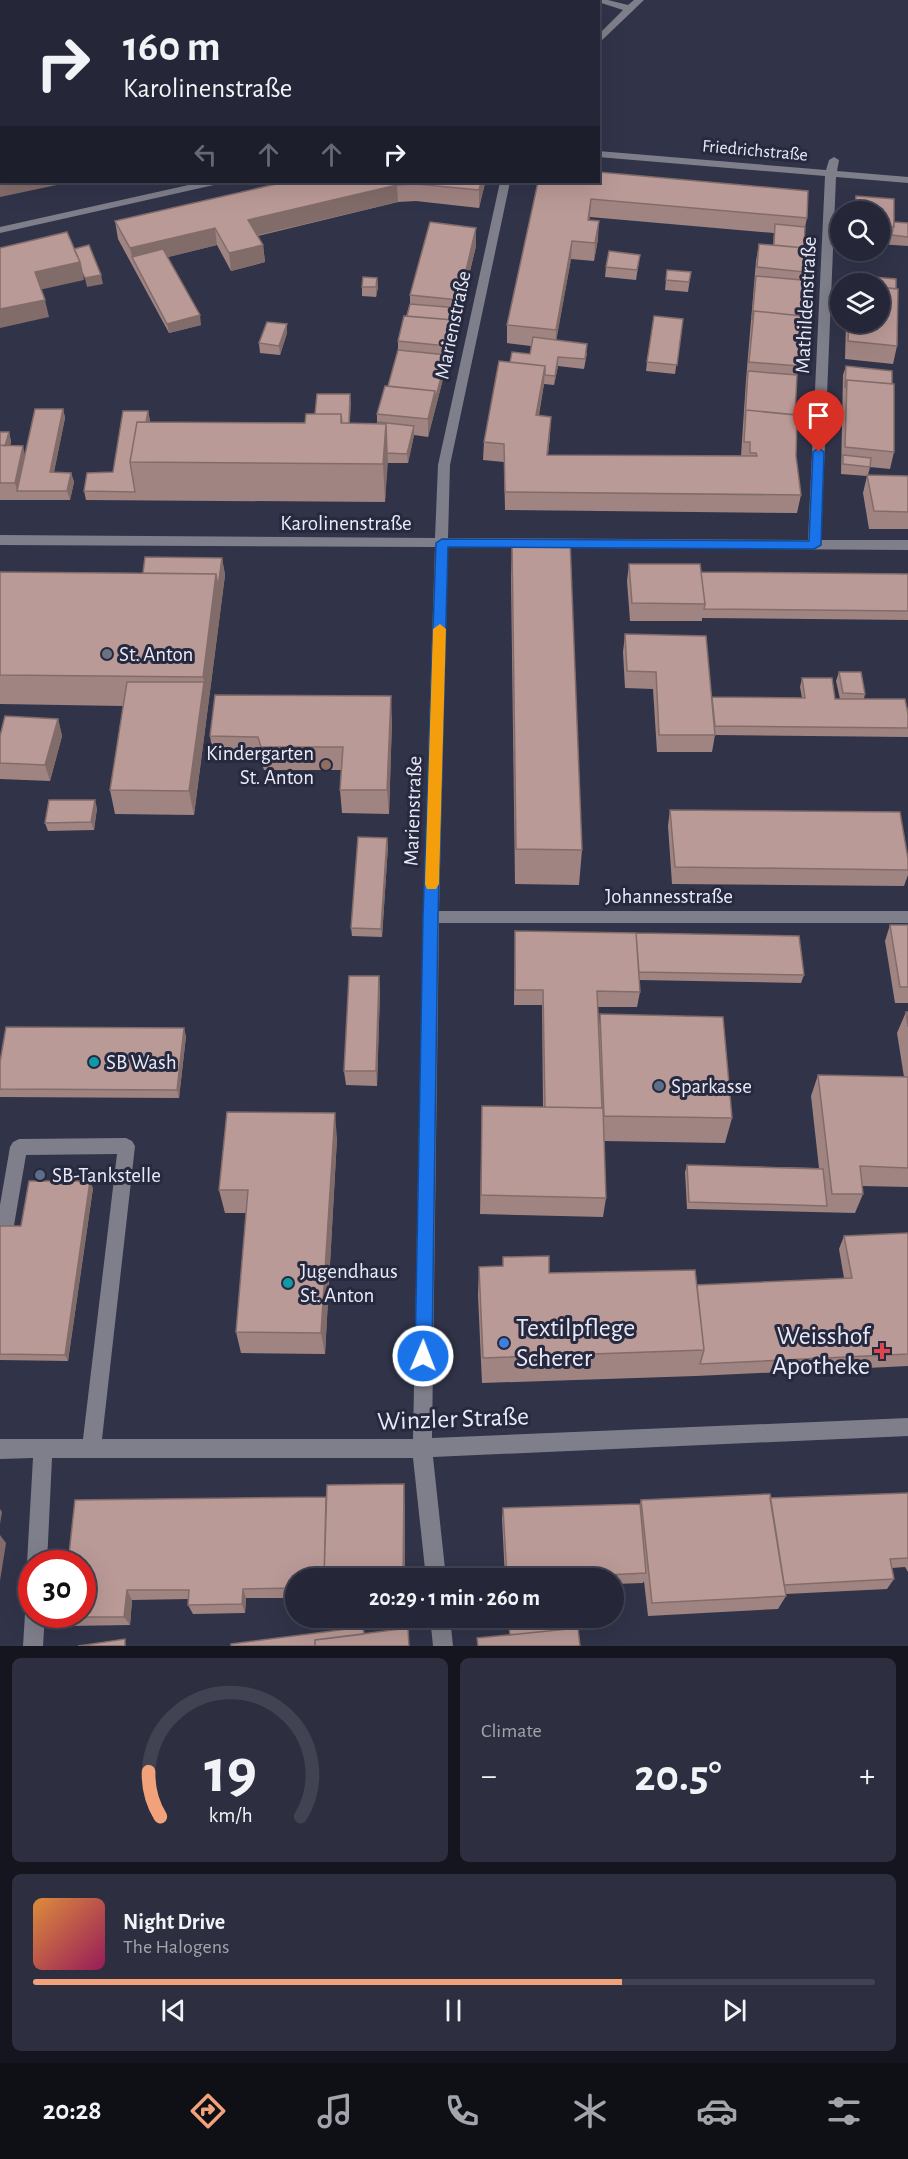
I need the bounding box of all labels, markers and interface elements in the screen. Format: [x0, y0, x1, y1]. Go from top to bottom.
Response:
icon: right [24, 24, 102, 102]
text: 160 m [123, 26, 221, 68]
text: Karolinenstraße [123, 75, 292, 102]
street label: Friedrichstraße [701, 137, 809, 165]
icon: left [189, 138, 222, 171]
icon: ahead [252, 138, 285, 171]
icon: ahead [315, 138, 348, 171]
icon: right [378, 138, 411, 171]
map controls [830, 201, 890, 333]
button: search [830, 201, 890, 261]
street label: Mathildenstraße [792, 236, 820, 374]
street label: Marienstraße [431, 269, 475, 381]
button: layers [830, 273, 890, 333]
pin [793, 390, 844, 452]
icon: arrive [802, 399, 835, 432]
street label: Karolinenstraße [280, 513, 412, 534]
place label: St. Anton [119, 644, 193, 665]
marker: St. Anton [100, 647, 114, 661]
place label: Kindergarten St. Anton [206, 743, 314, 788]
street label: Marienstraße [401, 756, 425, 866]
marker: Kindergarten St. Anton [319, 758, 333, 772]
street label: Johannesstraße [605, 886, 733, 907]
place label: SB Wash [106, 1052, 177, 1073]
marker: SB Wash [87, 1055, 101, 1069]
place label: Sparkasse [671, 1076, 752, 1097]
marker: Sparkasse [652, 1079, 666, 1093]
place label: SB-Tankstelle [52, 1165, 161, 1186]
marker: SB-Tankstelle [33, 1168, 47, 1182]
place label: Jugendhaus St. Anton [300, 1261, 398, 1306]
marker: Jugendhaus St. Anton [281, 1276, 295, 1290]
place label: Textilpflege Scherer [516, 1315, 635, 1371]
place label: Weisshof Apotheke [772, 1323, 872, 1379]
position arrow [391, 1324, 455, 1388]
marker: Textilpflege Scherer [497, 1336, 511, 1350]
marker: Weisshof Apotheke [875, 1344, 889, 1358]
street label: Winzler Straße [377, 1403, 529, 1435]
speed limit sign: 30 [18, 1550, 96, 1628]
text: 20:29 · 1 min · 260 m [369, 1587, 540, 1609]
text: Climate [481, 1721, 542, 1741]
text: 19 [204, 1741, 256, 1803]
text: 20.5° [634, 1754, 722, 1799]
text: − [481, 1760, 497, 1793]
text: + [859, 1760, 875, 1793]
text: km/h [208, 1805, 252, 1826]
text: Night Drive [123, 1911, 225, 1933]
text: The Halogens [123, 1937, 229, 1957]
icon: previous [157, 1994, 190, 2027]
icon: pause [437, 1994, 470, 2027]
icon: next [718, 1994, 751, 2027]
icon: directions [187, 2090, 229, 2132]
icon: music [314, 2090, 356, 2132]
icon: phone [441, 2090, 483, 2132]
icon: climate [569, 2090, 611, 2132]
icon: car [696, 2090, 738, 2132]
icon: filters [823, 2090, 865, 2132]
text: 20:28 [43, 2097, 102, 2124]

